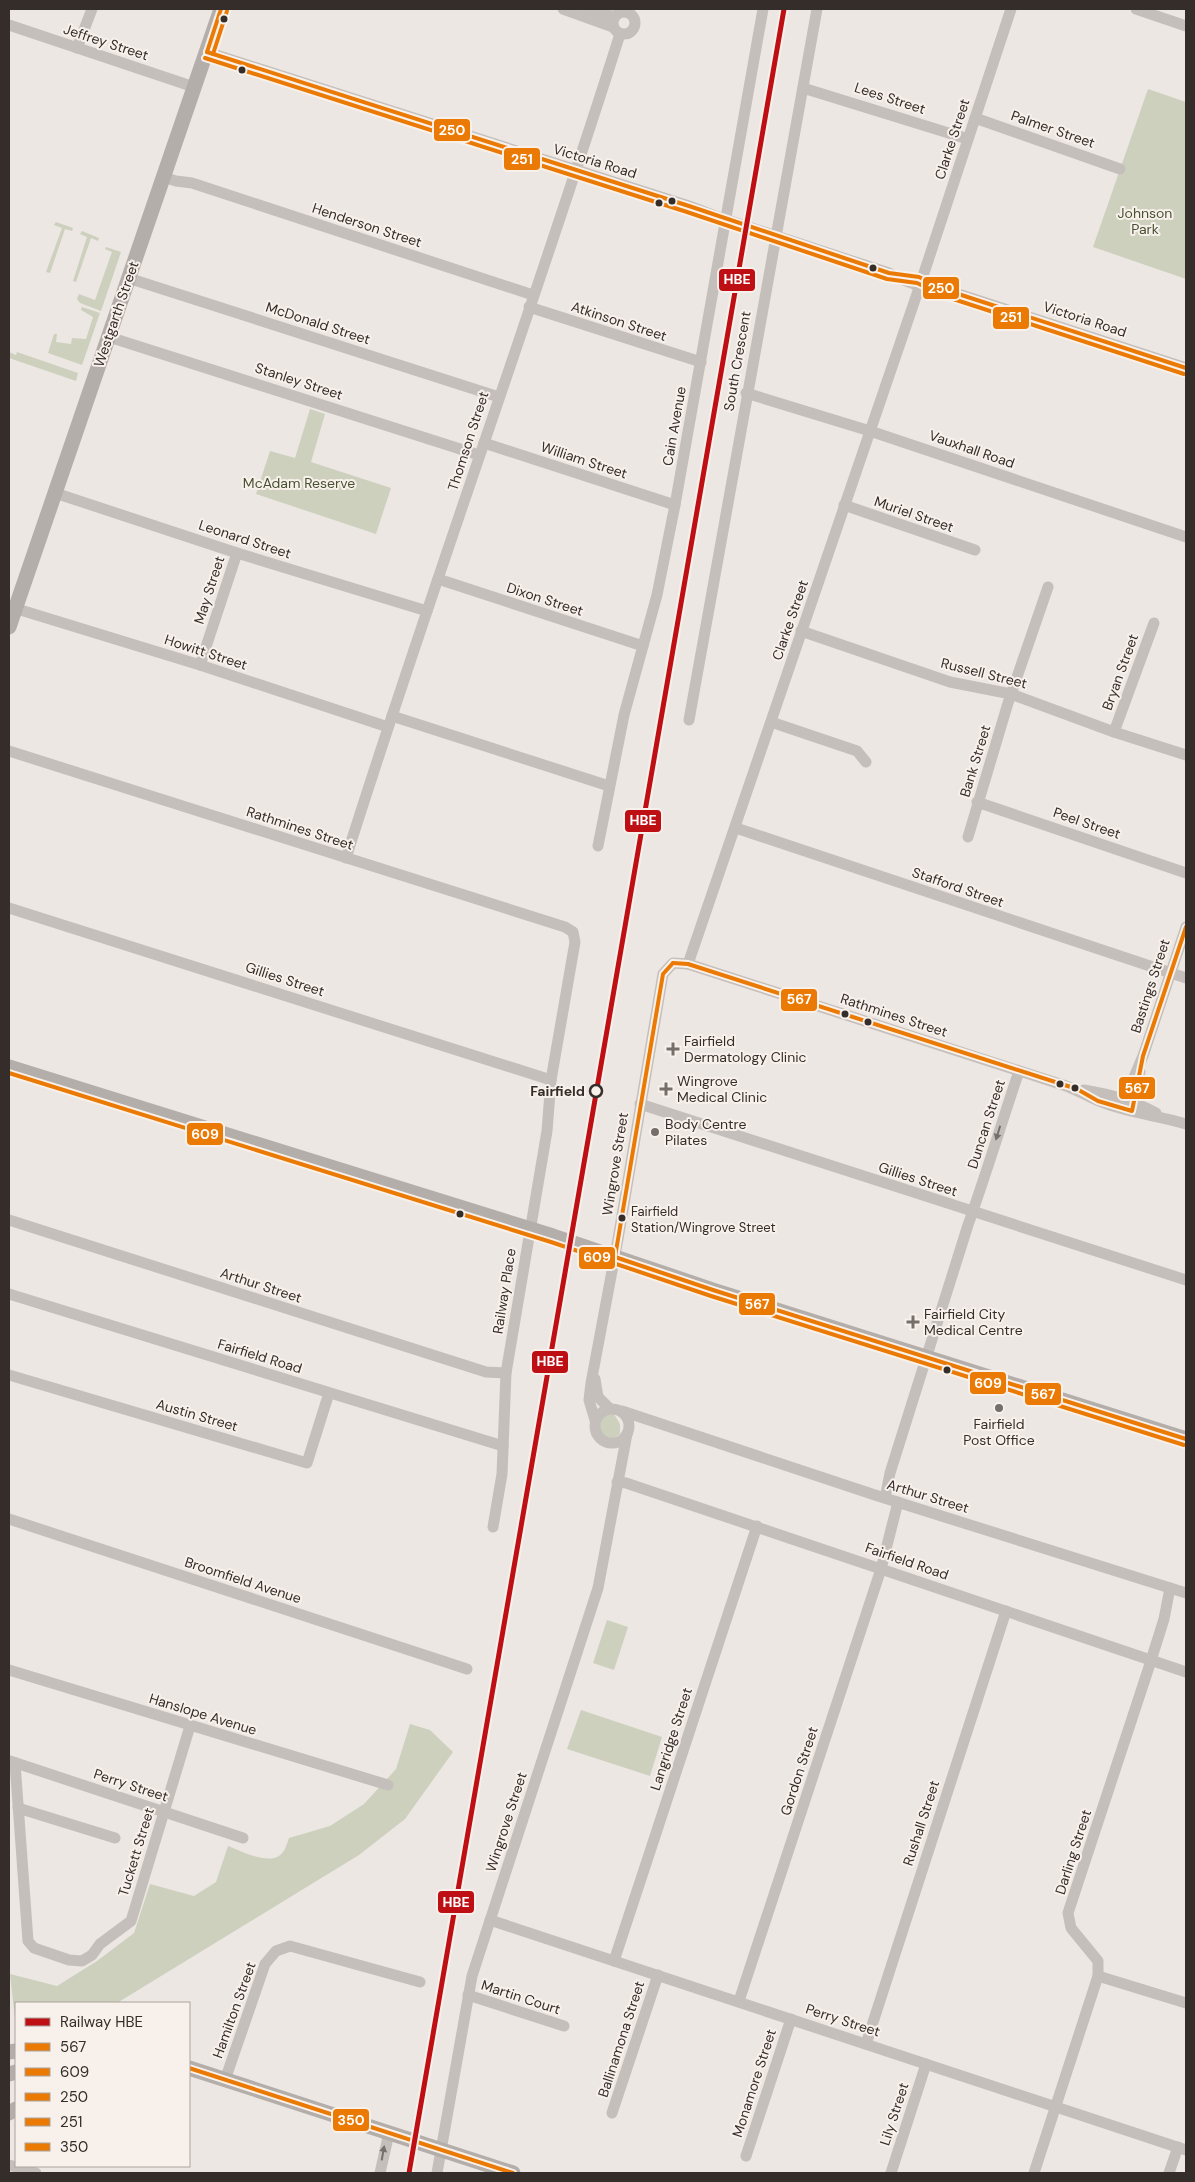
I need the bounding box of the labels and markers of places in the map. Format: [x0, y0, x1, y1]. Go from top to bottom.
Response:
unlabelled marker [219, 14, 229, 24]
unlabelled marker [237, 65, 247, 75]
unlabelled marker [667, 196, 677, 206]
unlabelled marker [654, 198, 664, 208]
unlabelled marker [868, 263, 878, 273]
unlabelled marker [840, 1009, 850, 1019]
unlabelled marker [863, 1017, 873, 1027]
place label: Fairfield Dermatology Clinic [684, 1032, 807, 1066]
marker: Fairfield Dermatology Clinic [666, 1042, 680, 1056]
place label: Wingrove Medical Clinic [677, 1072, 767, 1106]
unlabelled marker [1055, 1079, 1065, 1089]
place label: Fairfield [530, 1082, 585, 1100]
marker: Wingrove Medical Clinic [659, 1082, 673, 1096]
unlabelled marker [1070, 1083, 1080, 1093]
marker: Fairfield [589, 1084, 603, 1098]
place label: Body Centre Pilates [665, 1115, 746, 1149]
marker: Body Centre Pilates [649, 1126, 661, 1138]
place label: Fairfield Station/Wingrove Street [631, 1203, 776, 1236]
unlabelled marker [455, 1209, 465, 1219]
marker: Fairfield Station/Wingrove Street [617, 1213, 627, 1223]
place label: Fairfield City Medical Centre [924, 1305, 1023, 1339]
marker: Fairfield City Medical Centre [906, 1315, 920, 1329]
unlabelled marker [942, 1365, 952, 1375]
marker: Fairfield Post Office [993, 1402, 1005, 1414]
place label: Fairfield Post Office [963, 1415, 1035, 1449]

